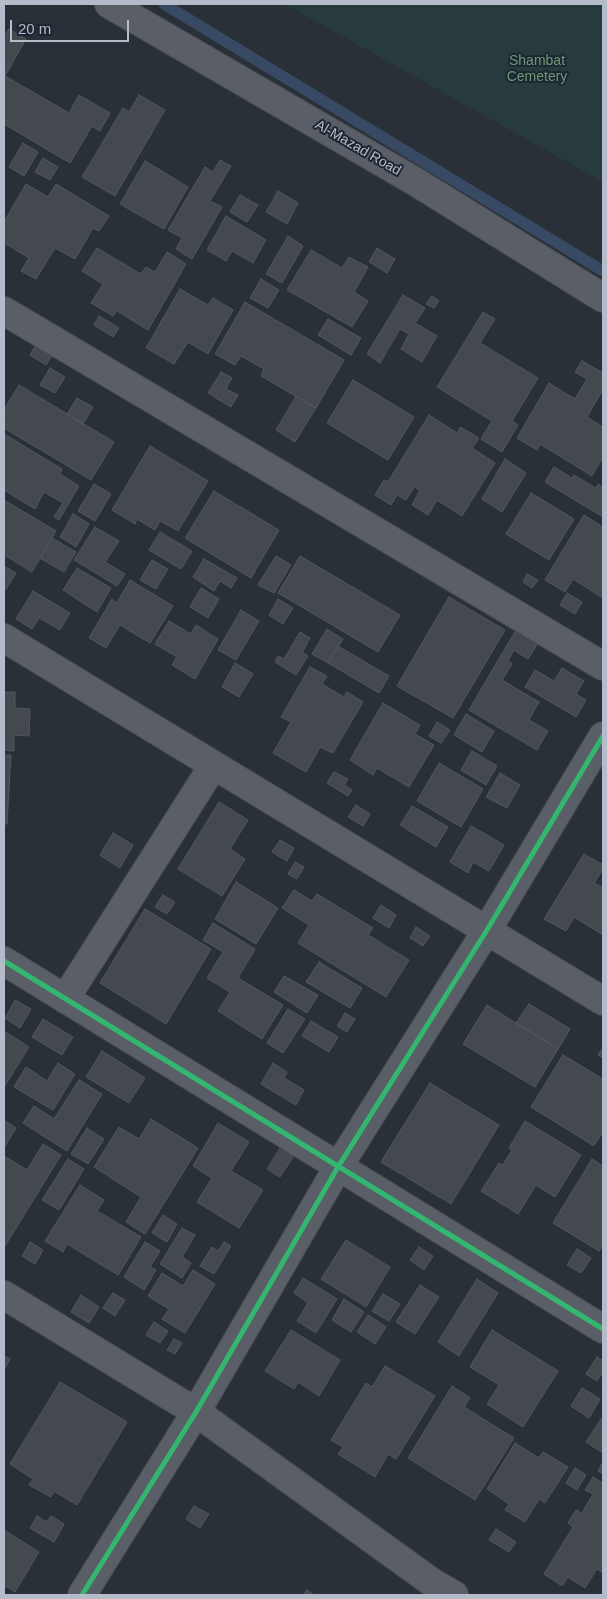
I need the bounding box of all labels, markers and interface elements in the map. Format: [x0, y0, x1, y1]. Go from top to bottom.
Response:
scale bar [12, 10, 131, 42]
text: 20 m [18, 20, 51, 37]
park label: Shambat Cemetery [507, 53, 567, 85]
street label: Al-Mazad Road [312, 117, 404, 179]

